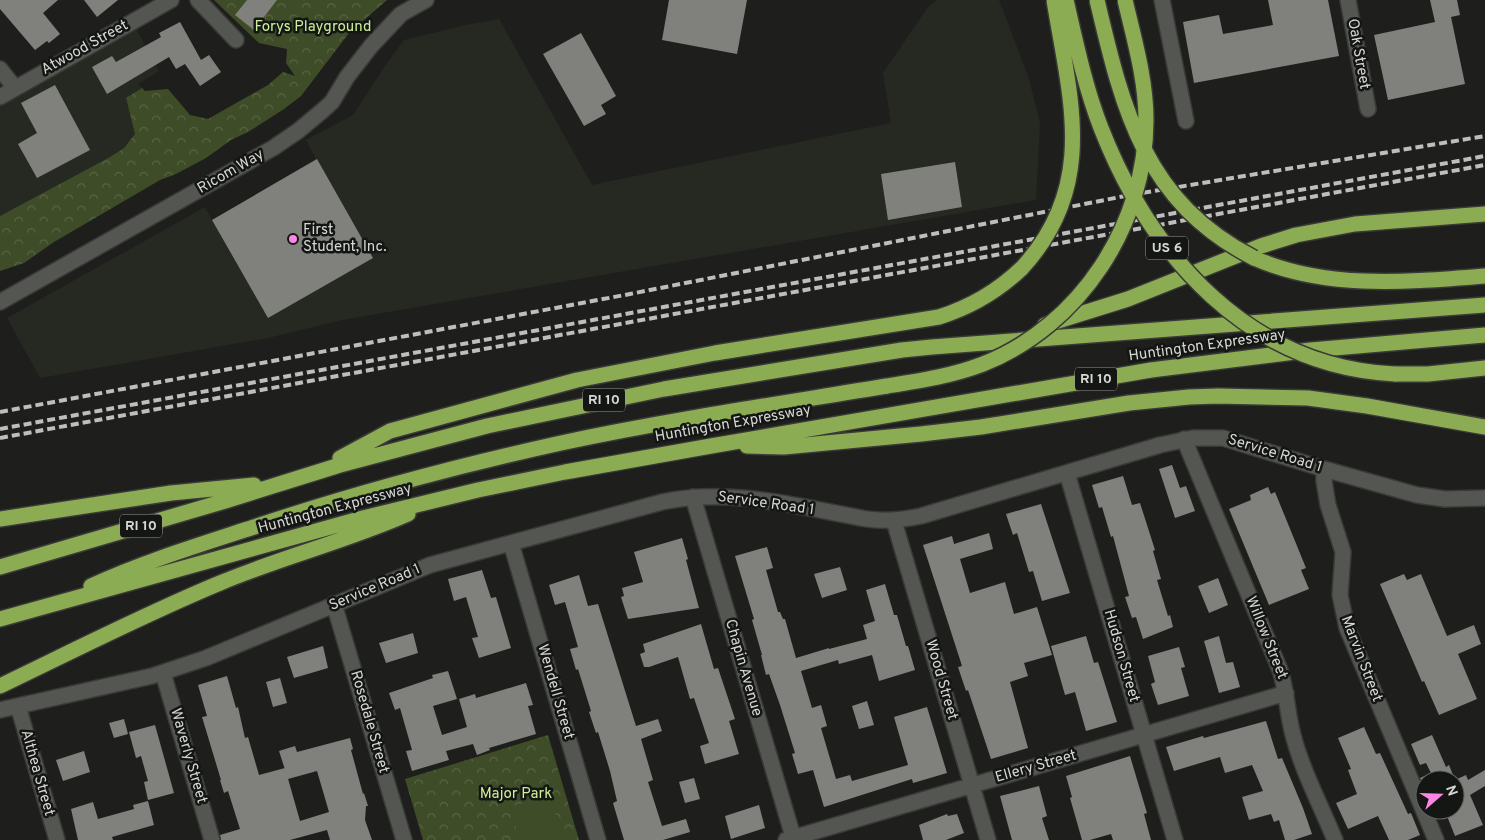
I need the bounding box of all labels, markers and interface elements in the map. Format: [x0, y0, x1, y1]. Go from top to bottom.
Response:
street label: Atwood Street [38, 16, 132, 80]
street label: Oak Street [1342, 17, 1374, 91]
park label: Forys Playground [255, 18, 371, 37]
street label: Ricom Way [194, 145, 268, 199]
place label: First Student, Inc. [303, 221, 387, 257]
marker: First Student, Inc. [287, 233, 299, 245]
road number: US 6 [1146, 237, 1188, 260]
street label: Huntington Expressway [1127, 326, 1287, 366]
road number: RI 10 [1075, 368, 1117, 390]
road number: RI 10 [583, 388, 625, 412]
street label: Huntington Expressway [653, 401, 813, 447]
street label: Service Road 1 [1226, 431, 1324, 477]
street label: Huntington Expressway [256, 479, 414, 539]
street label: Service Road 1 [716, 488, 816, 520]
road number: RI 10 [120, 514, 162, 538]
street label: Service Road 1 [326, 560, 424, 616]
street label: Willow Street [1241, 594, 1291, 682]
street label: Hudson Street [1099, 607, 1143, 705]
street label: Marvin Street [1336, 613, 1386, 705]
street label: Chapin Avenue [720, 617, 766, 719]
street label: Wood Street [920, 638, 962, 722]
street label: Wendell Street [532, 642, 578, 742]
street label: Rosedale Street [345, 668, 393, 776]
street label: Waverly Street [165, 706, 211, 806]
street label: Althea Street [16, 728, 58, 818]
street label: Ellery Street [993, 746, 1079, 788]
north arrow [1415, 770, 1465, 820]
text: N [1441, 783, 1461, 799]
park label: Major Park [480, 785, 552, 804]

